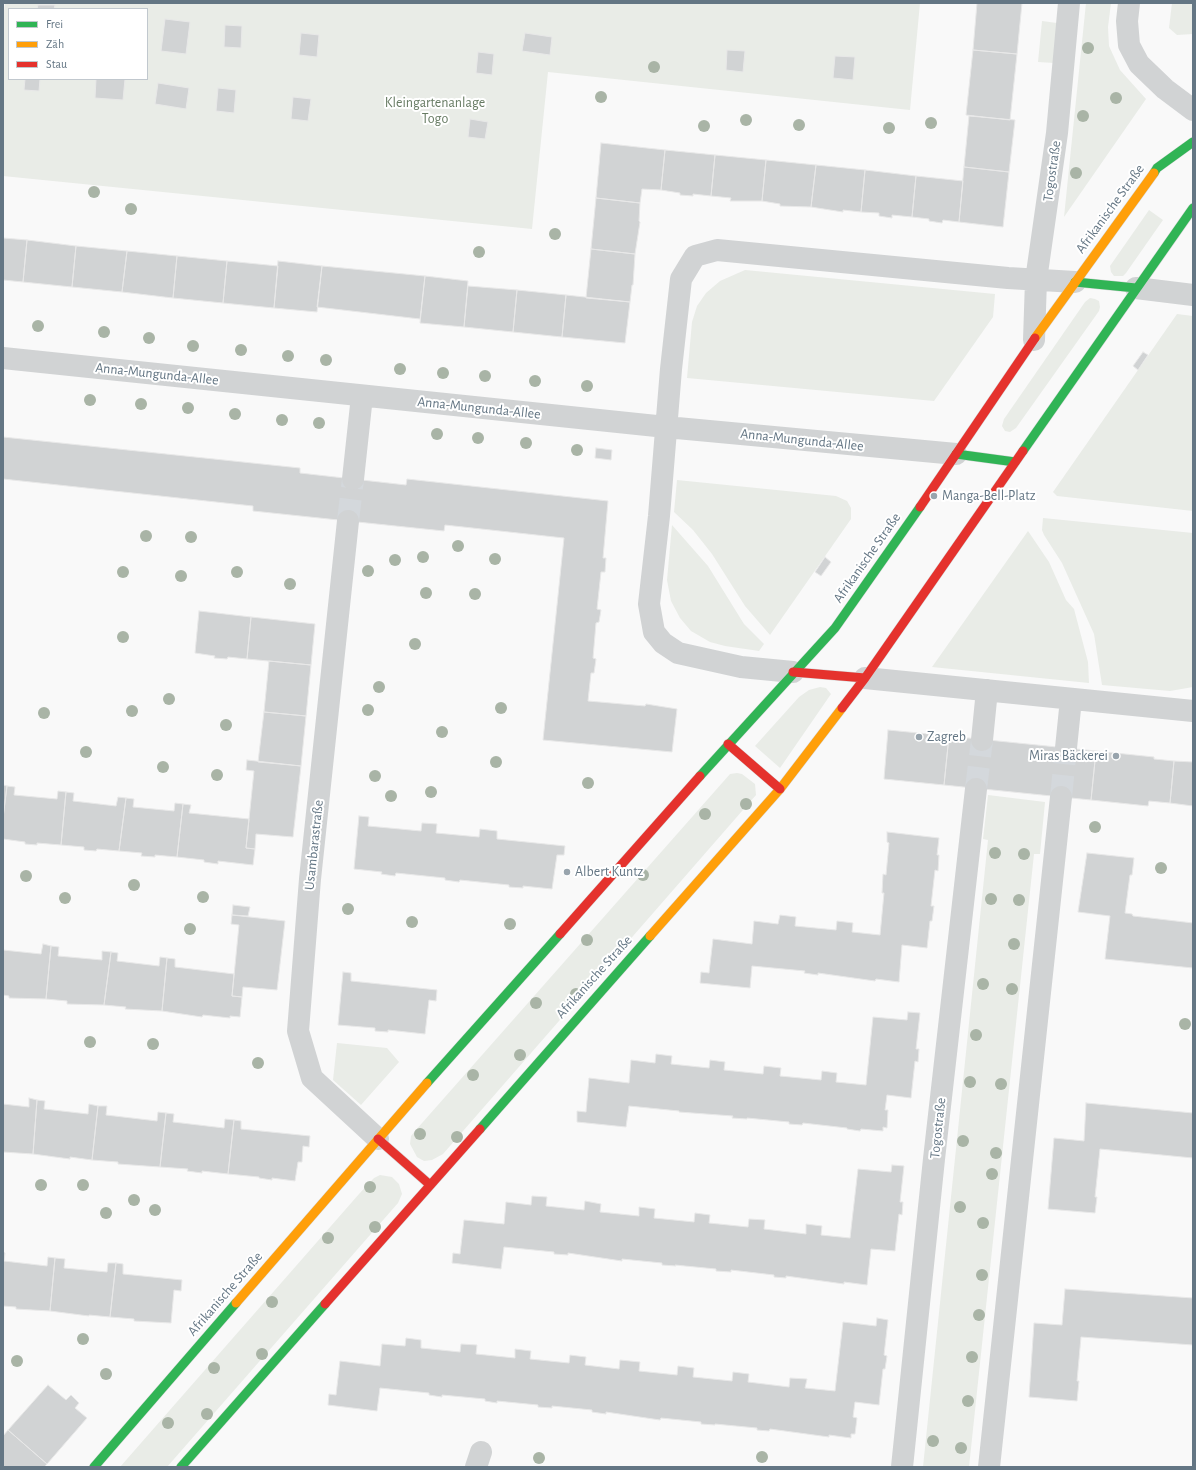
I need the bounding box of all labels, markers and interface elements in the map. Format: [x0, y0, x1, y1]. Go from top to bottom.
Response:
legend [8, 8, 148, 80]
text: Frei [46, 18, 63, 30]
text: Zäh [46, 38, 64, 50]
text: Stau [46, 58, 67, 70]
park label: Kleingartenanlage Togo [385, 95, 485, 128]
street label: Togostraße [1039, 140, 1065, 202]
street label: Afrikanische Straße [1072, 161, 1148, 257]
street label: Anna-Mungunda-Allee [95, 359, 219, 389]
street label: Anna-Mungunda-Allee [417, 393, 541, 423]
street label: Anna-Mungunda-Allee [740, 425, 864, 455]
place label: Manga-Bell-Platz [942, 488, 1036, 504]
marker: Manga-Bell-Platz [929, 491, 939, 501]
street label: Afrikanische Straße [830, 510, 904, 606]
place label: Zagreb [927, 729, 966, 745]
marker: Zagreb [914, 732, 924, 742]
place label: Miras Bäckerei [1029, 748, 1108, 764]
marker: Miras Bäckerei [1111, 751, 1121, 761]
street label: Usambarastraße [301, 799, 327, 891]
place label: Albert Kuntz [575, 864, 643, 880]
marker: Albert Kuntz [562, 867, 572, 877]
street label: Afrikanische Straße [552, 932, 636, 1022]
street label: Togostraße [926, 1097, 950, 1159]
street label: Afrikanische Straße [184, 1248, 266, 1340]

